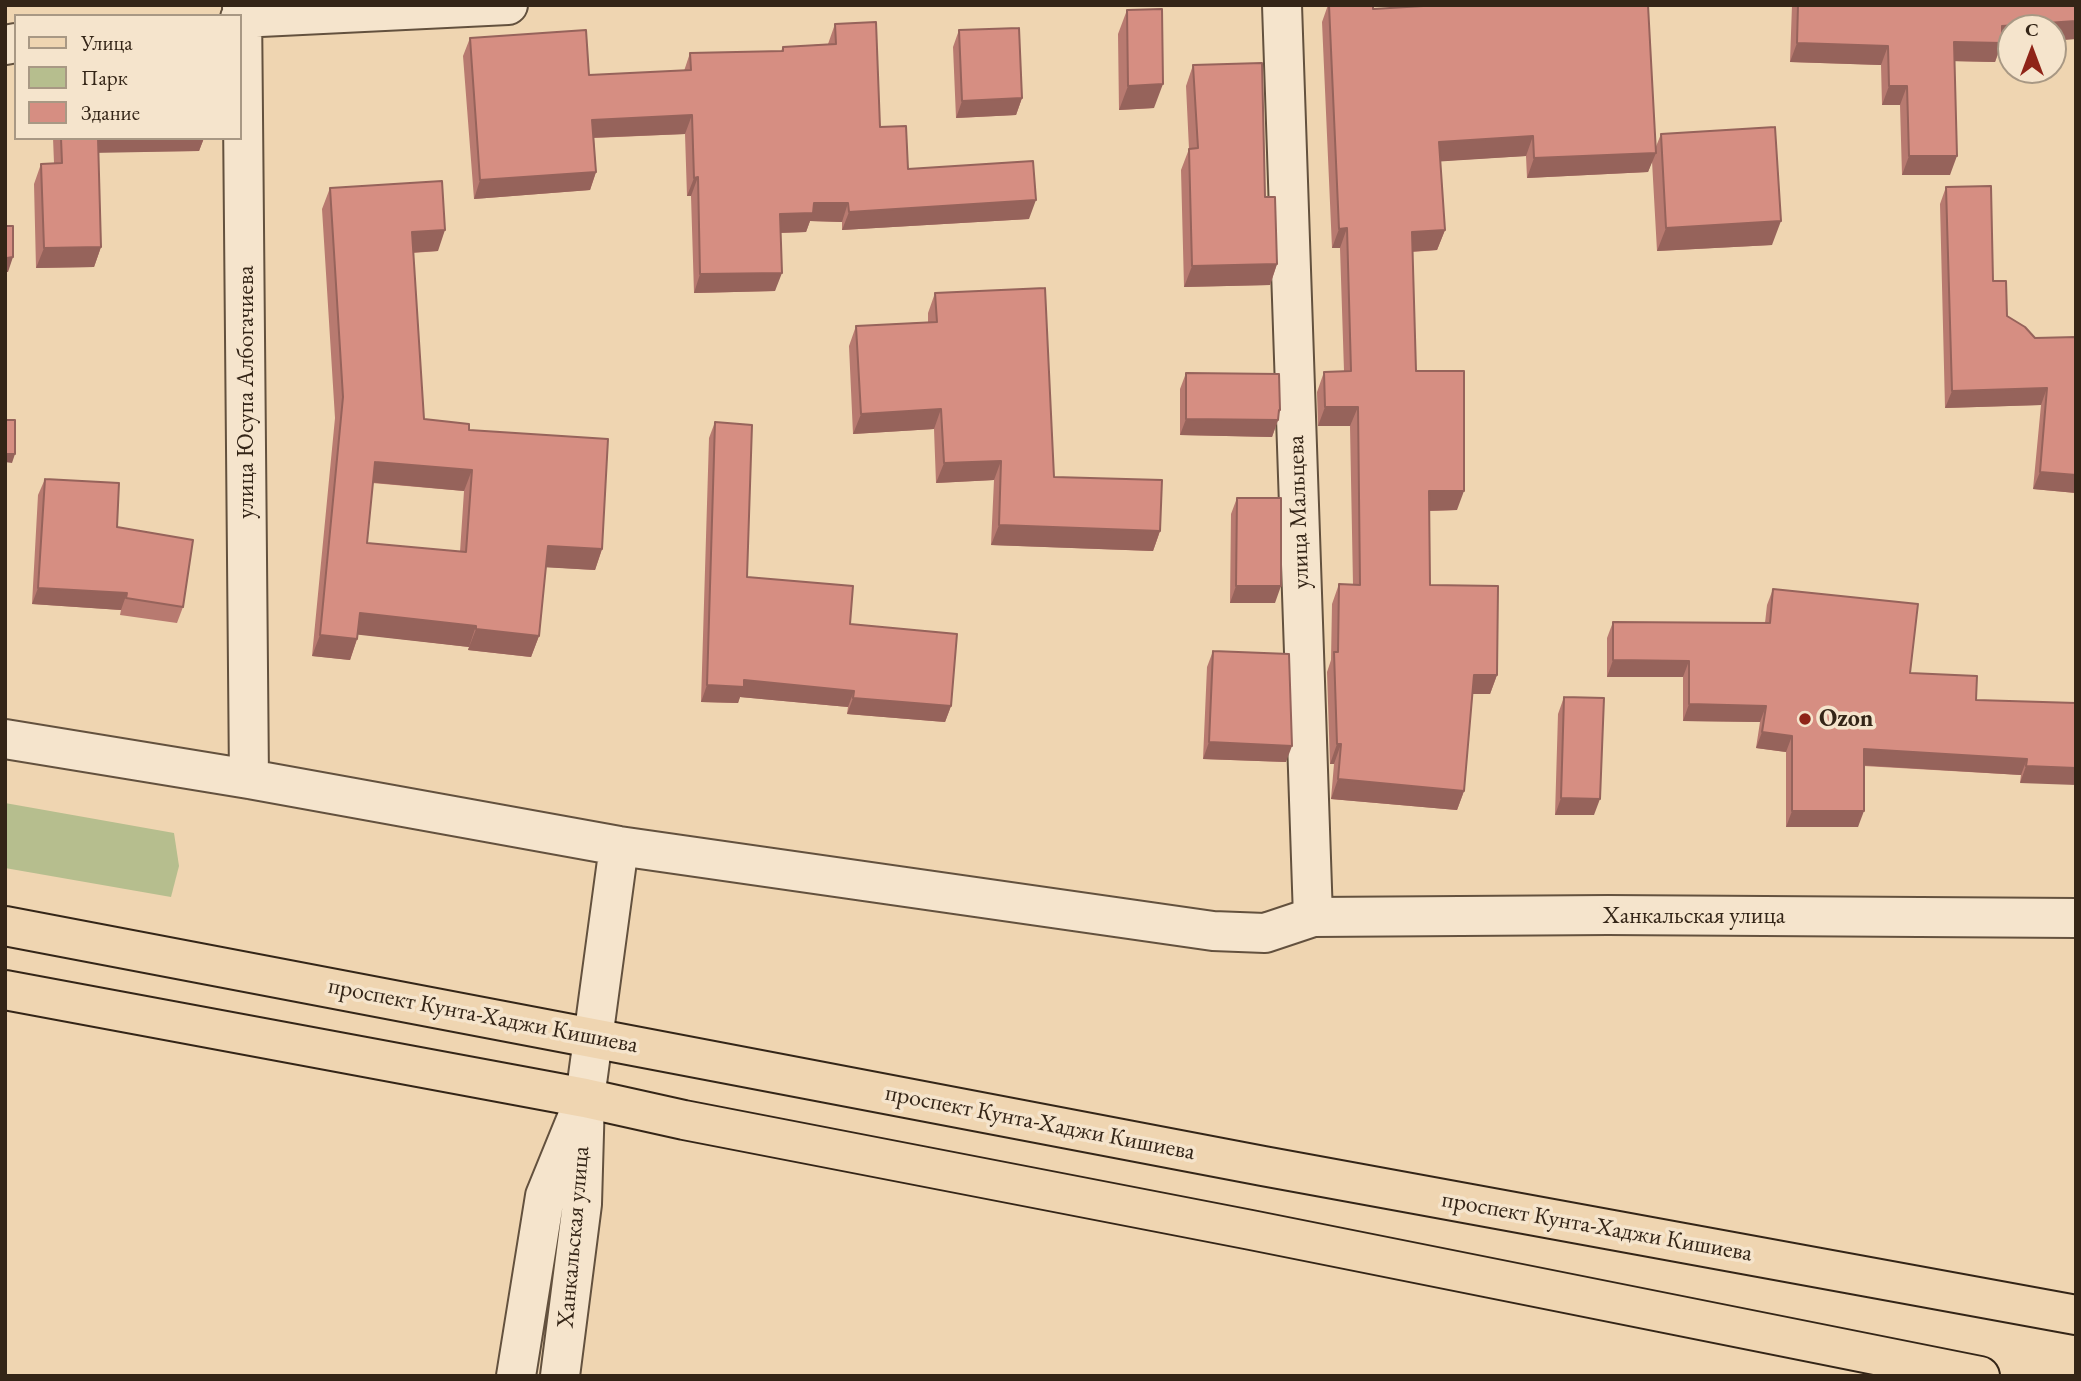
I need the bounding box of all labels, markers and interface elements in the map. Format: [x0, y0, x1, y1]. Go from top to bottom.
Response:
legend [14, 14, 242, 140]
north arrow [1997, 14, 2067, 84]
text: С [2025, 17, 2039, 42]
text: Улица [81, 29, 133, 56]
text: Парк [81, 64, 128, 91]
text: Здание [81, 99, 140, 126]
street label: улица Юсупа Албогачиева [232, 265, 260, 519]
street label: улица Мальцева [1282, 435, 1316, 589]
place label: Ozon [1819, 705, 1873, 733]
marker: Ozon [1797, 711, 1813, 727]
street label: Ханкальская улица [1603, 902, 1785, 930]
street label: проспект Кунта-Хаджи Кишиева [326, 972, 640, 1060]
street label: проспект Кунта-Хаджи Кишиева [883, 1079, 1197, 1167]
street label: Ханкальская улица [552, 1145, 596, 1329]
street label: проспект Кунта-Хаджи Кишиева [1439, 1185, 1755, 1269]

